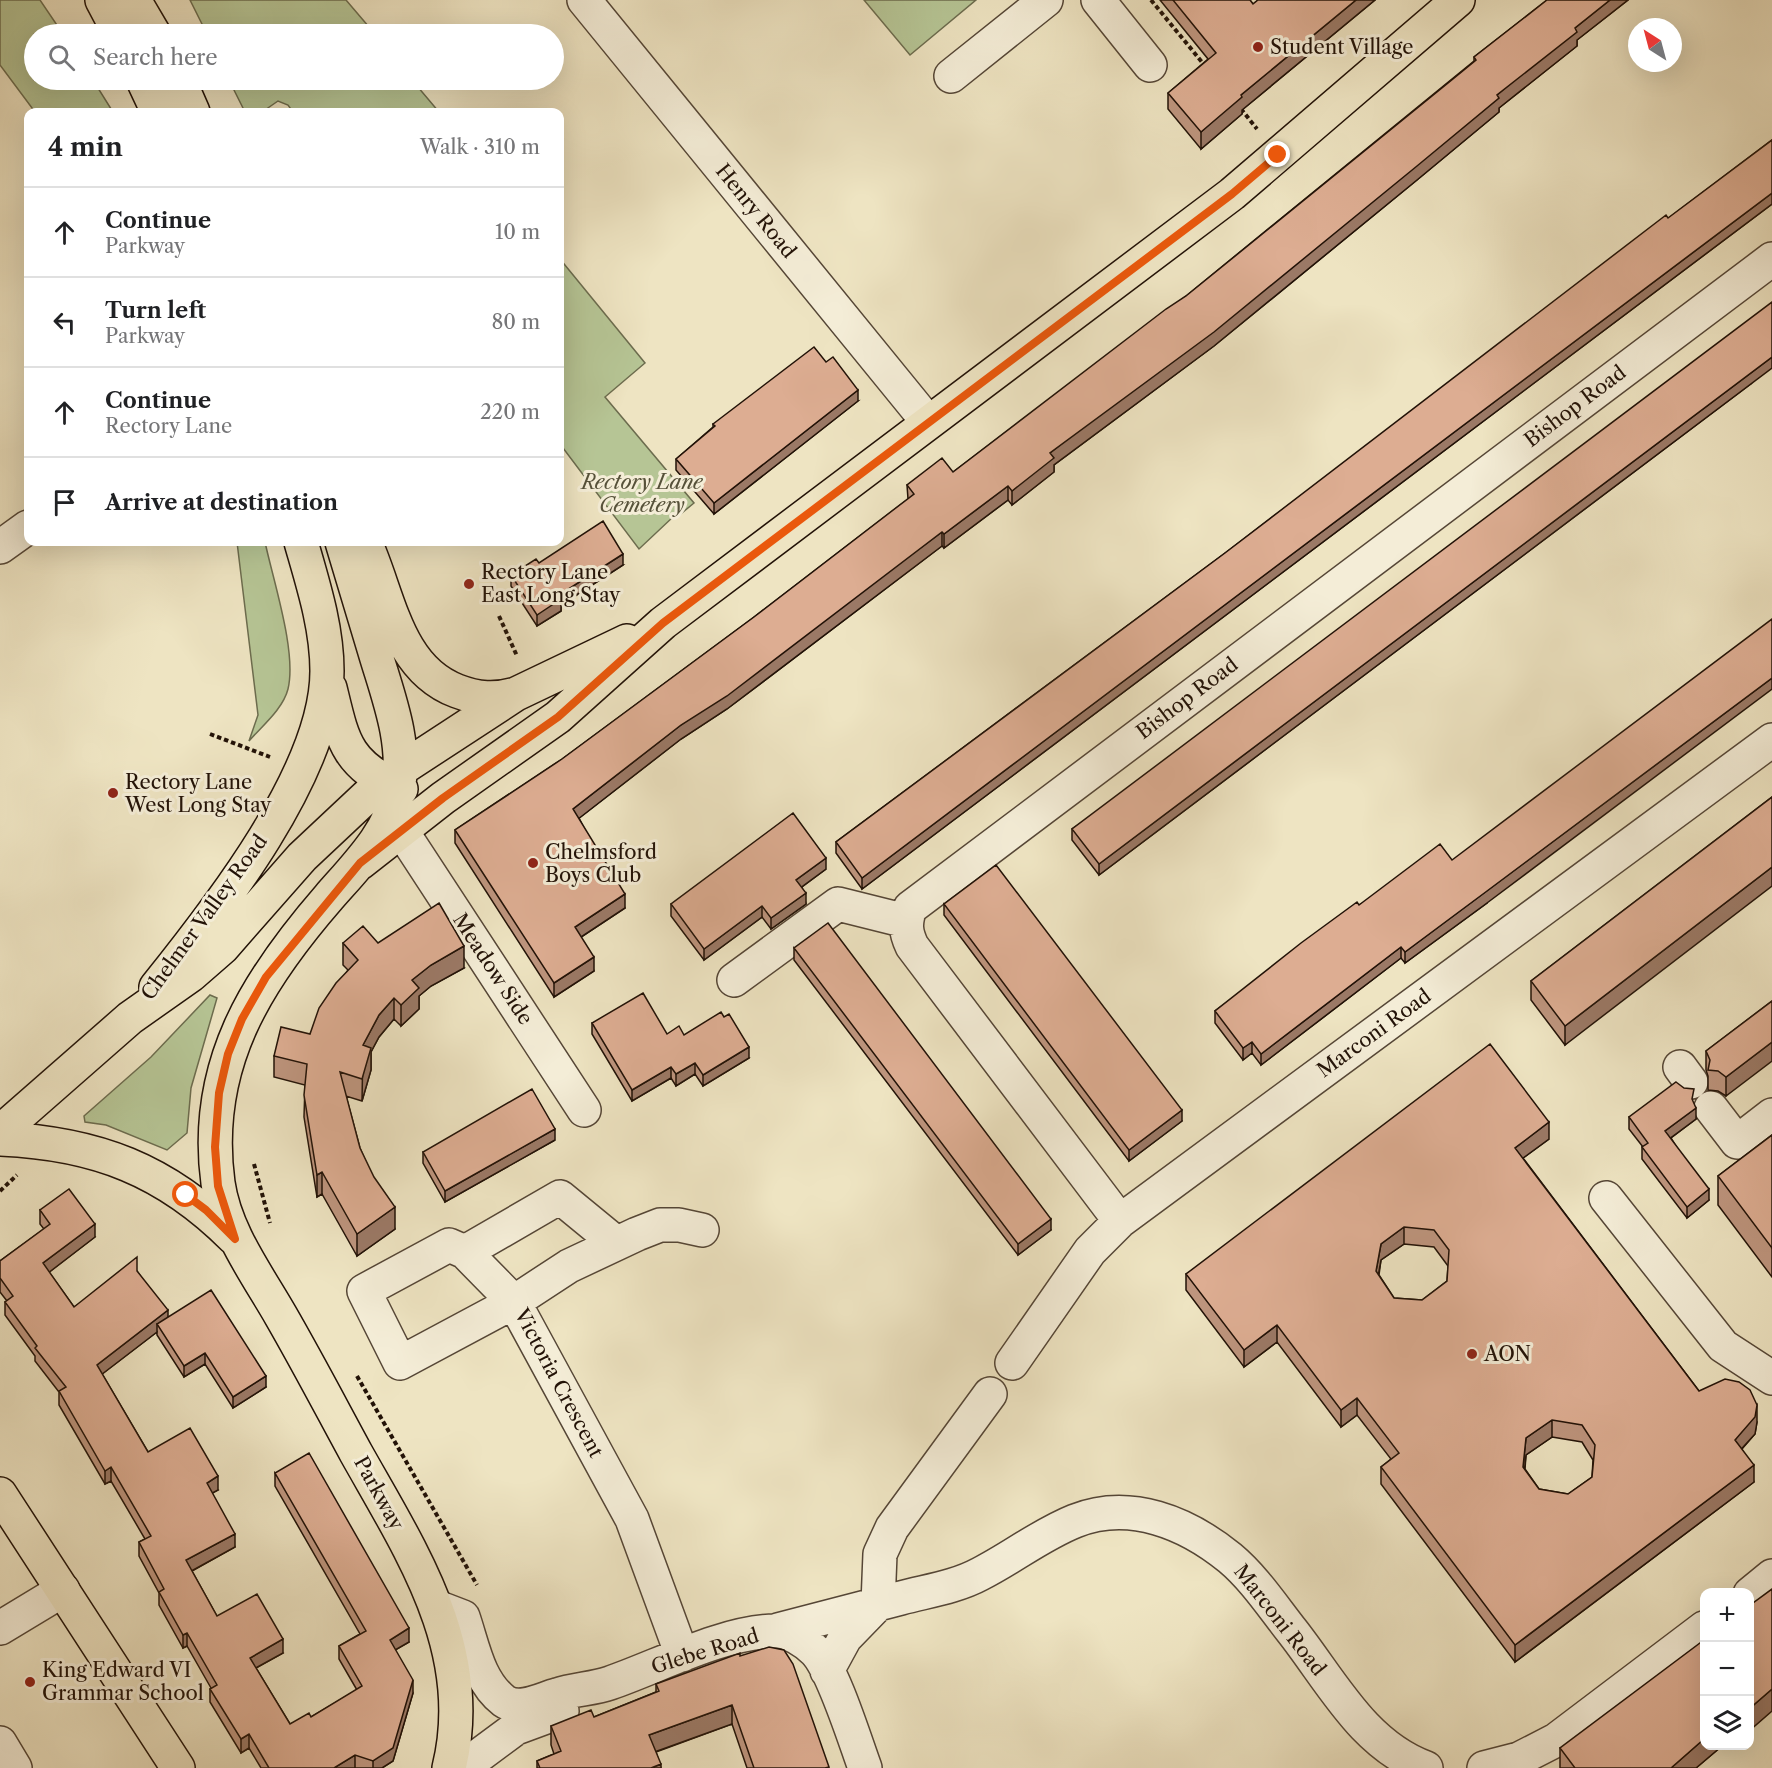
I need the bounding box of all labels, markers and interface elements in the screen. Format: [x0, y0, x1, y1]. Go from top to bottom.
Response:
north arrow [1628, 18, 1682, 72]
search box [24, 24, 564, 90]
place label: Student Village [1270, 35, 1414, 59]
marker: Student Village [1251, 40, 1265, 54]
icon: search [45, 41, 78, 74]
text: Search here [93, 44, 218, 71]
text: 4 min [48, 131, 123, 163]
text: Walk · 310 m [420, 135, 540, 159]
route end [1264, 141, 1290, 167]
street label: Henry Road [711, 159, 801, 263]
text: Continue [105, 207, 211, 234]
icon: ahead [48, 216, 81, 249]
text: 10 m [495, 220, 540, 244]
text: Parkway [105, 234, 185, 258]
text: Turn left [105, 297, 206, 324]
icon: left [48, 306, 81, 339]
text: 80 m [492, 310, 540, 334]
text: Parkway [105, 324, 185, 348]
street label: Bishop Road [1520, 360, 1630, 452]
text: Continue [105, 387, 211, 414]
icon: ahead [48, 396, 81, 429]
text: 220 m [480, 400, 540, 424]
text: Rectory Lane [105, 414, 232, 438]
park label: Rectory Lane Cemetery [579, 470, 704, 517]
icon: arrive [48, 486, 81, 519]
text: Arrive at destination [105, 489, 338, 516]
place label: Rectory Lane East Long Stay [481, 560, 621, 607]
marker: Rectory Lane East Long Stay [462, 577, 476, 591]
street label: Bishop Road [1132, 652, 1242, 744]
place label: Rectory Lane West Long Stay [124, 770, 272, 817]
marker: Rectory Lane West Long Stay [106, 786, 120, 800]
street label: Chelmer Valley Road [136, 830, 272, 1004]
place label: Chelmsford Boys Club [545, 840, 657, 887]
marker: Chelmsford Boys Club [526, 856, 540, 870]
street label: Meadow Side [448, 909, 538, 1029]
street label: Marconi Road [1312, 984, 1436, 1082]
route start [172, 1181, 198, 1207]
street label: Victoria Crescent [509, 1304, 608, 1462]
place label: AON [1483, 1342, 1531, 1366]
marker: AON [1465, 1347, 1479, 1361]
street label: Parkway [349, 1452, 409, 1535]
street label: Marconi Road [1229, 1559, 1331, 1681]
map controls [1700, 1588, 1754, 1750]
button: + [1700, 1588, 1754, 1642]
street label: Glebe Road [648, 1623, 762, 1679]
button: − [1700, 1642, 1754, 1696]
place label: King Edward VI Grammar School [42, 1658, 204, 1705]
marker: King Edward VI Grammar School [23, 1675, 37, 1689]
button: layers [1700, 1696, 1754, 1750]

